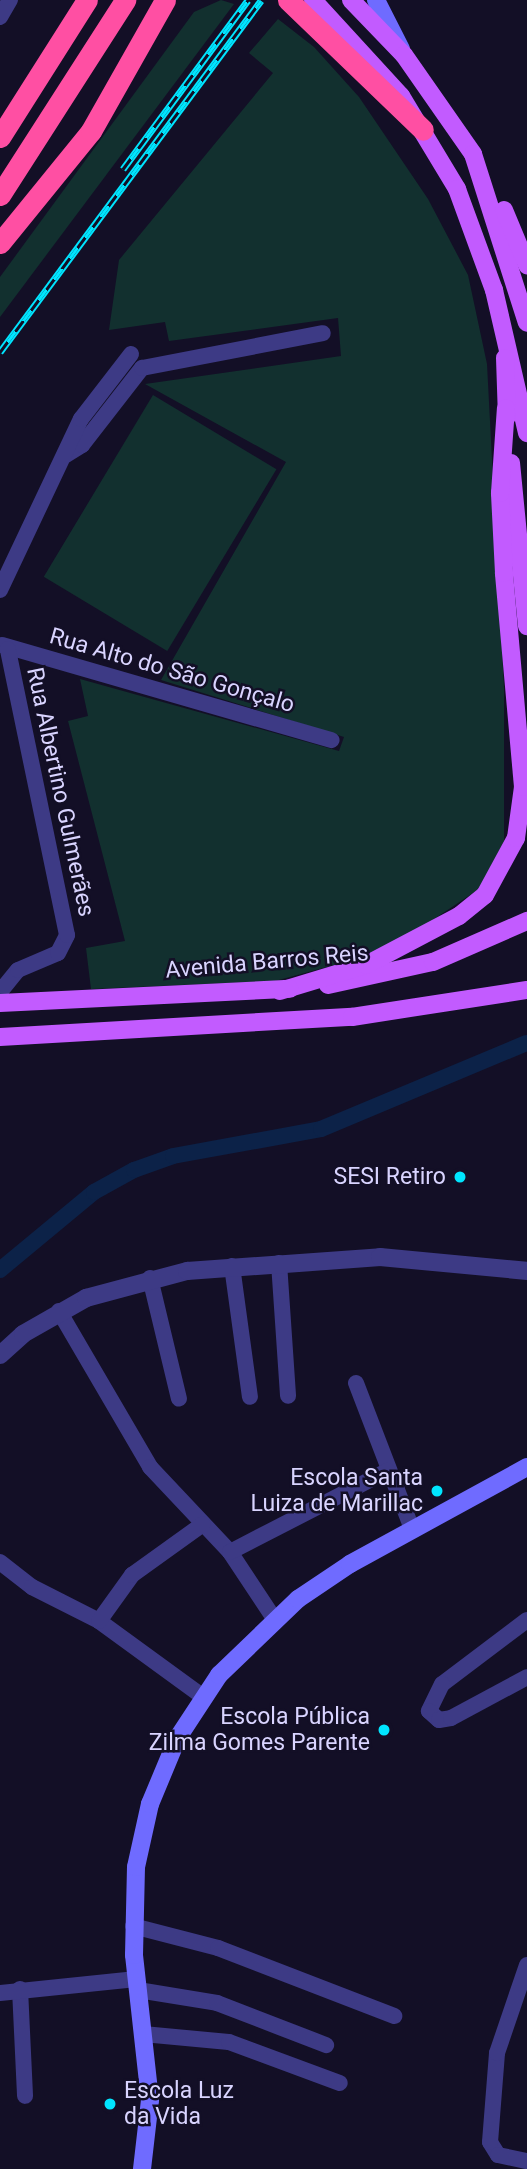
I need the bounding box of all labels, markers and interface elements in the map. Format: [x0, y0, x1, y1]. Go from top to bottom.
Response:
street label: Rua Alto do São Gonçalo [46, 623, 298, 719]
street label: Rua Albertino Gulmerães [20, 665, 100, 919]
street label: Avenida Barros Reis [164, 939, 370, 985]
place label: SESI Retiro [333, 1163, 446, 1191]
marker: SESI Retiro [452, 1169, 468, 1185]
place label: Escola Santa Luiza de Marillac [251, 1464, 423, 1518]
marker: Escola Santa Luiza de Marillac [429, 1483, 445, 1499]
place label: Escola Pública Zilma Gomes Parente [149, 1703, 370, 1757]
marker: Escola Pública Zilma Gomes Parente [376, 1722, 392, 1738]
place label: Escola Luz da Vida [124, 2077, 234, 2131]
marker: Escola Luz da Vida [102, 2096, 118, 2112]

